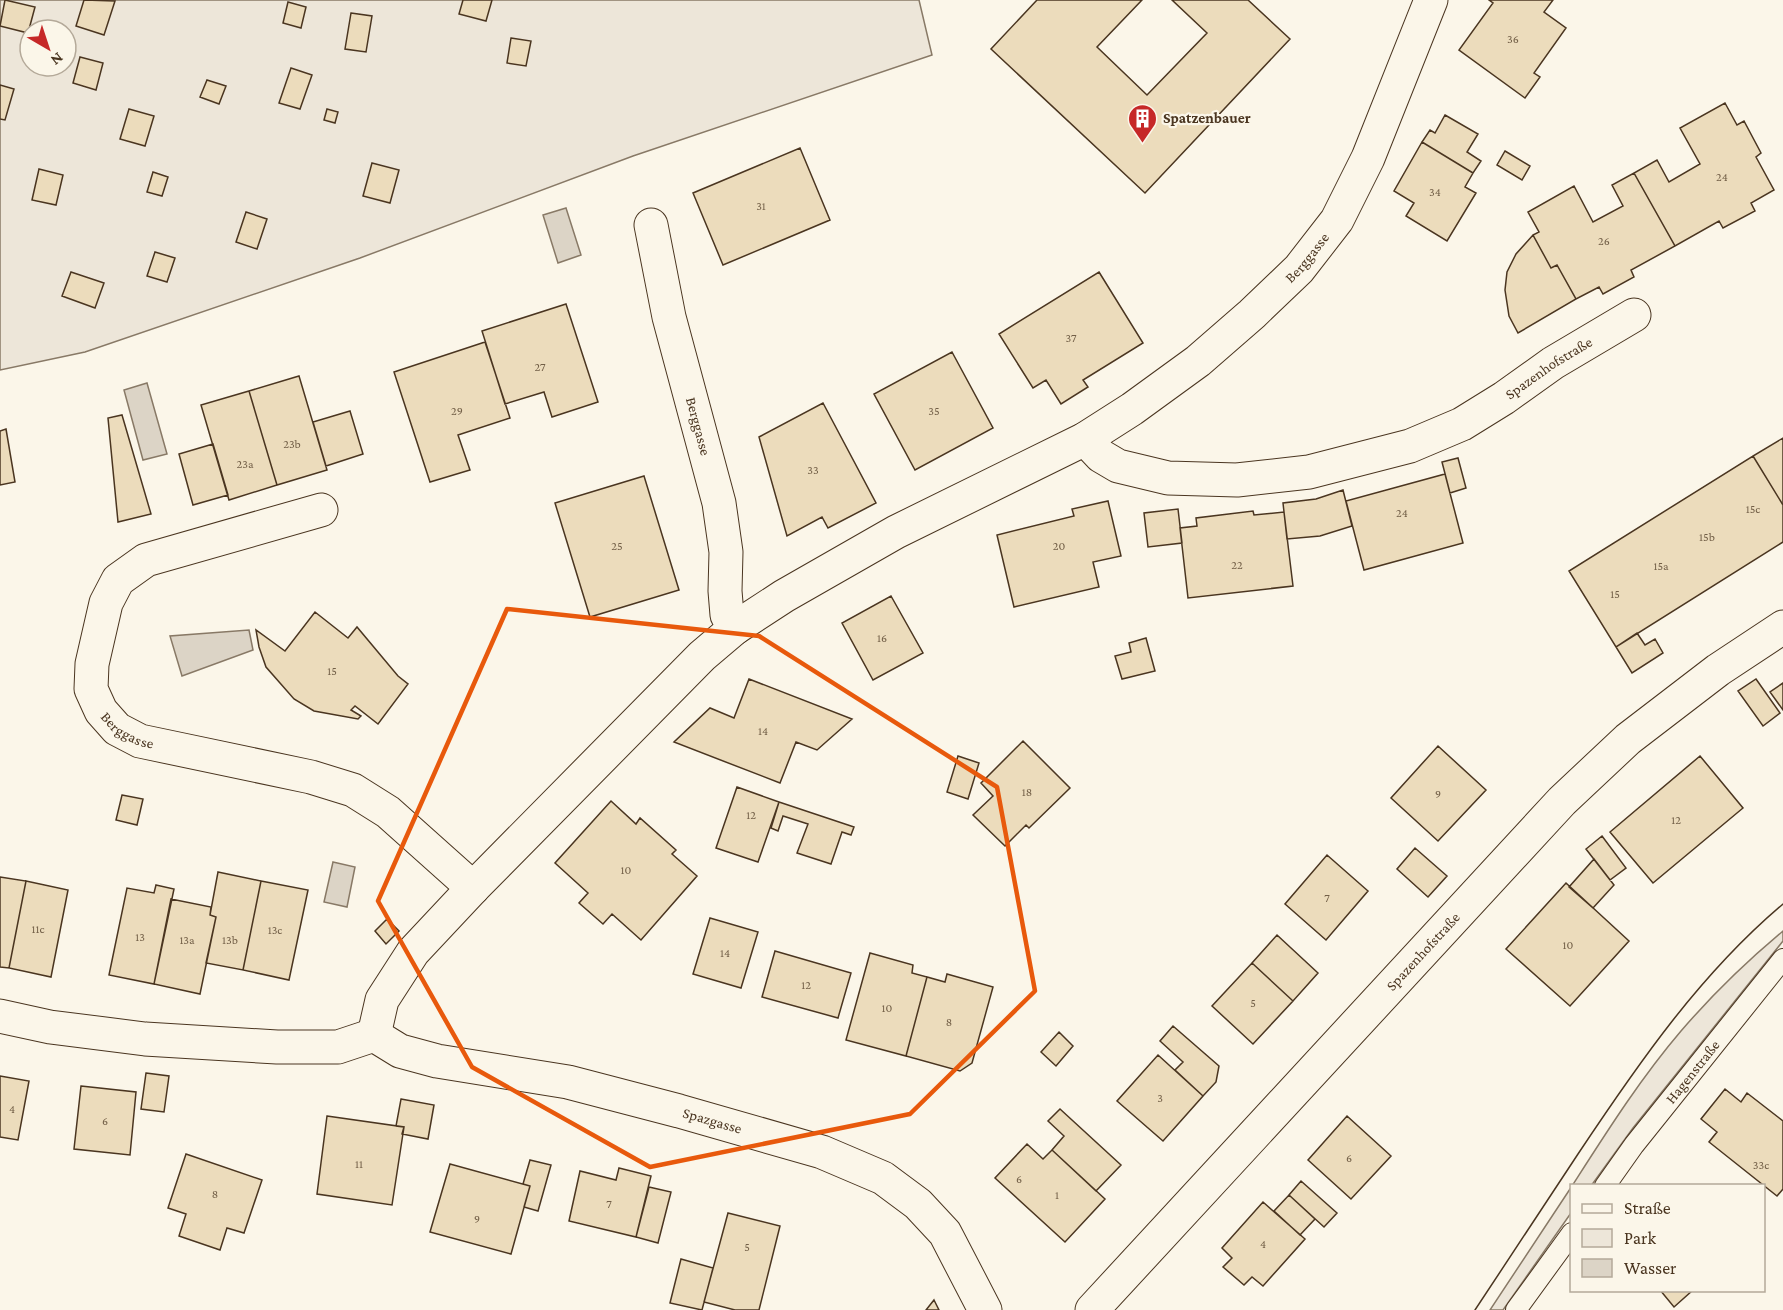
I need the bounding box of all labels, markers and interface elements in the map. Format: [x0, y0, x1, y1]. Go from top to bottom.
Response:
north arrow [18, 18, 78, 78]
house number: 36 [1507, 32, 1519, 46]
text: N [47, 49, 67, 69]
building icon: Spatzenbauer [1126, 102, 1158, 144]
place label: Spatzenbauer [1163, 110, 1251, 126]
house number: 24 [1716, 170, 1728, 184]
house number: 34 [1429, 185, 1441, 199]
house number: 31 [756, 199, 766, 213]
street label: Berggasse [1282, 229, 1332, 286]
house number: 26 [1598, 234, 1610, 248]
house number: 37 [1065, 331, 1077, 345]
street label: Spazenhofstraße [1502, 333, 1595, 402]
house number: 27 [534, 360, 546, 374]
street label: Berggasse [683, 395, 714, 458]
house number: 29 [451, 404, 463, 418]
house number: 35 [928, 404, 940, 418]
house number: 23b [283, 437, 301, 451]
house number: 23a [237, 457, 254, 471]
house number: 33 [807, 463, 819, 477]
house number: 15c [1746, 502, 1760, 516]
house number: 24 [1396, 506, 1408, 520]
house number: 15b [1699, 530, 1715, 544]
house number: 25 [611, 539, 623, 553]
house number: 20 [1053, 539, 1065, 553]
house number: 22 [1231, 558, 1243, 572]
house number: 15a [1653, 559, 1669, 573]
house number: 15 [1610, 587, 1620, 601]
house number: 16 [877, 631, 887, 645]
house number: 15 [327, 664, 337, 678]
street label: Berggasse [98, 709, 155, 752]
house number: 14 [758, 724, 768, 738]
house number: 18 [1022, 785, 1032, 799]
house number: 9 [1435, 787, 1441, 801]
house number: 12 [746, 808, 756, 822]
house number: 12 [1671, 813, 1681, 827]
house number: 10 [621, 863, 632, 877]
house number: 7 [1324, 891, 1330, 905]
street label: Spazenhofstraße [1383, 909, 1463, 994]
house number: 11c [32, 922, 44, 936]
house number: 13c [268, 923, 282, 937]
house number: 13 [135, 930, 145, 944]
house number: 13a [179, 933, 195, 947]
house number: 13b [222, 933, 238, 947]
house number: 10 [1563, 938, 1574, 952]
house number: 14 [720, 946, 730, 960]
house number: 12 [801, 978, 811, 992]
house number: 5 [1250, 996, 1256, 1010]
house number: 10 [882, 1001, 893, 1015]
house number: 8 [946, 1015, 952, 1029]
street label: Hagenstraße [1662, 1037, 1723, 1107]
house number: 3 [1157, 1091, 1163, 1105]
house number: 4 [9, 1102, 15, 1116]
street label: Spazgasse [681, 1105, 744, 1137]
house number: 6 [102, 1114, 108, 1128]
house number: 6 [1346, 1151, 1352, 1165]
house number: 11 [355, 1157, 363, 1171]
house number: 33c [1753, 1158, 1769, 1172]
house number: 6 [1016, 1172, 1022, 1186]
legend [1570, 1184, 1765, 1292]
house number: 8 [212, 1187, 218, 1201]
house number: 1 [1055, 1188, 1059, 1202]
house number: 7 [606, 1197, 612, 1211]
text: Straße [1624, 1198, 1671, 1218]
house number: 9 [474, 1212, 480, 1226]
text: Park [1624, 1228, 1656, 1248]
house number: 4 [1260, 1237, 1266, 1251]
house number: 5 [744, 1240, 750, 1254]
text: Wasser [1624, 1258, 1677, 1278]

